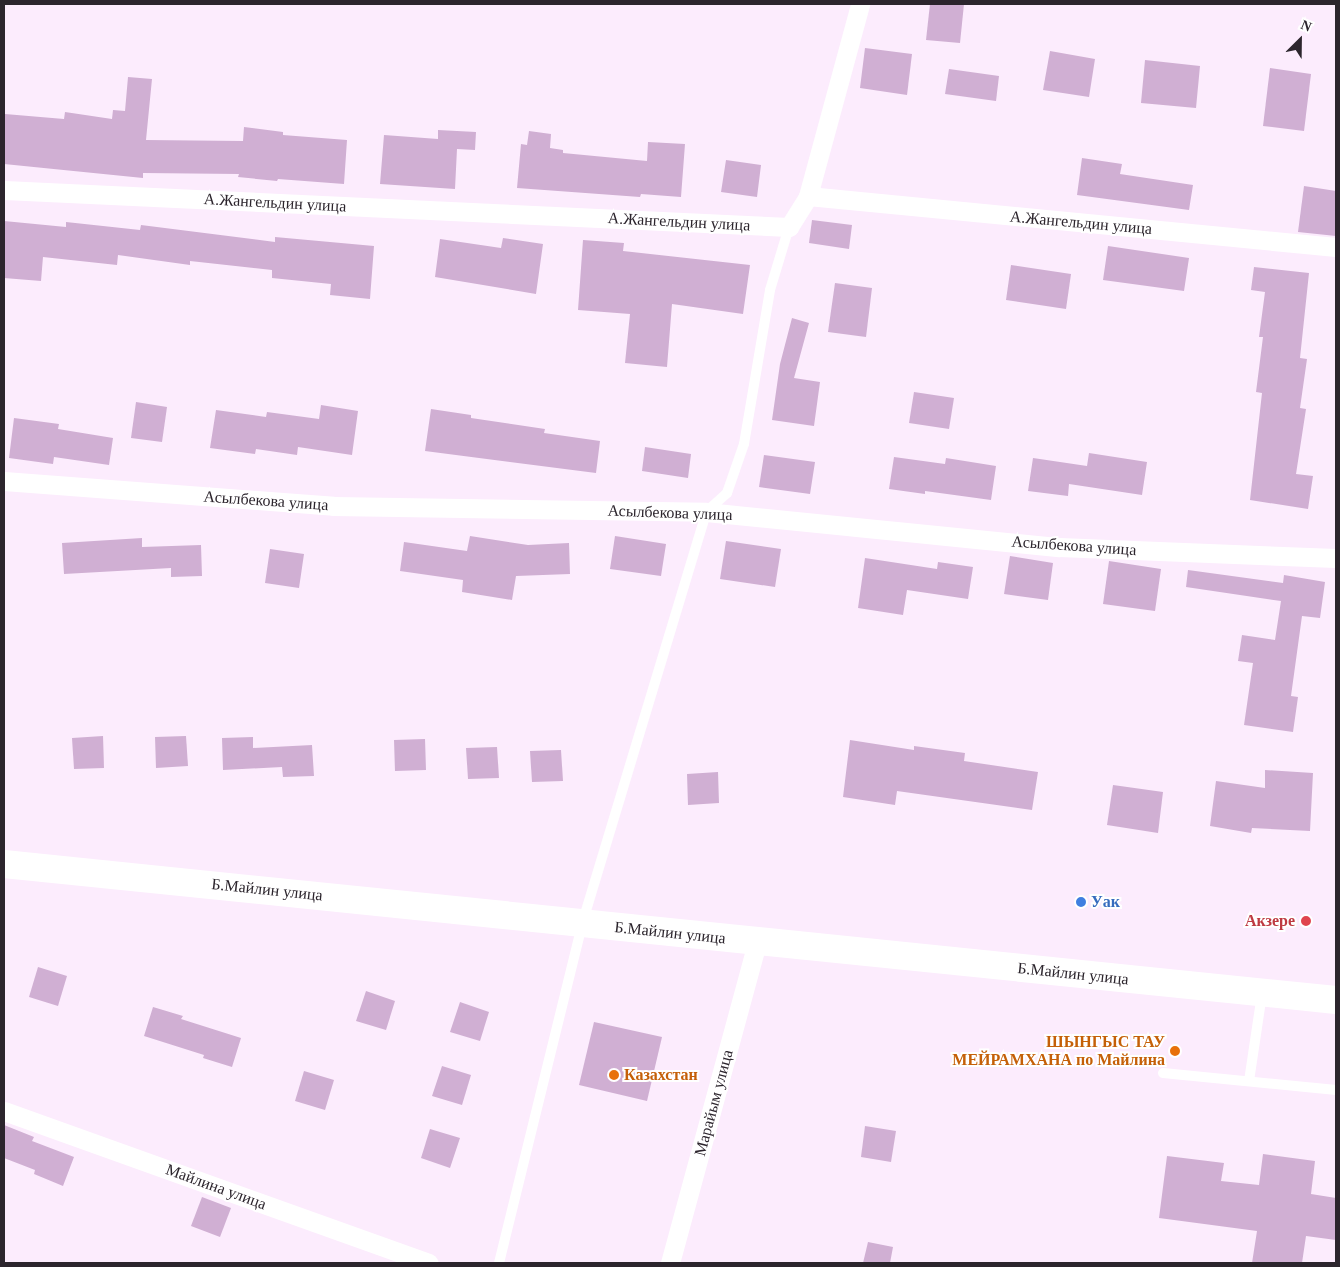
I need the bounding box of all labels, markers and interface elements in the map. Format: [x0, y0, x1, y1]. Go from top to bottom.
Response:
north arrow [1275, 15, 1325, 65]
text: N [1298, 17, 1314, 35]
street label: А.Жангельдин улица [203, 190, 347, 216]
street label: А.Жангельдин улица [1009, 207, 1153, 239]
street label: А.Жангельдин улица [607, 209, 751, 235]
street label: Асылбекова улица [203, 487, 329, 515]
street label: Асылбекова улица [607, 501, 733, 525]
street label: Асылбекова улица [1011, 532, 1137, 560]
street label: Б.Майлин улица [210, 875, 324, 905]
place label: Уак [1091, 892, 1120, 912]
marker: Уак [1075, 896, 1087, 908]
place label: Акзере [1245, 911, 1295, 931]
marker: Акзере [1299, 914, 1313, 928]
street label: Б.Майлин улица [613, 918, 727, 948]
street label: Б.Майлин улица [1016, 959, 1130, 989]
place label: ШЫНГЫС ТАУ МЕЙРАМХАНА по Майлина [952, 1032, 1165, 1070]
marker: ШЫНГЫС ТАУ МЕЙРАМХАНА по Майлина [1169, 1045, 1181, 1057]
street label: Марайым улица [691, 1048, 737, 1158]
place label: Казахстан [624, 1065, 698, 1085]
marker: Казахстан [608, 1069, 620, 1081]
street label: Майлина улица [163, 1160, 269, 1214]

